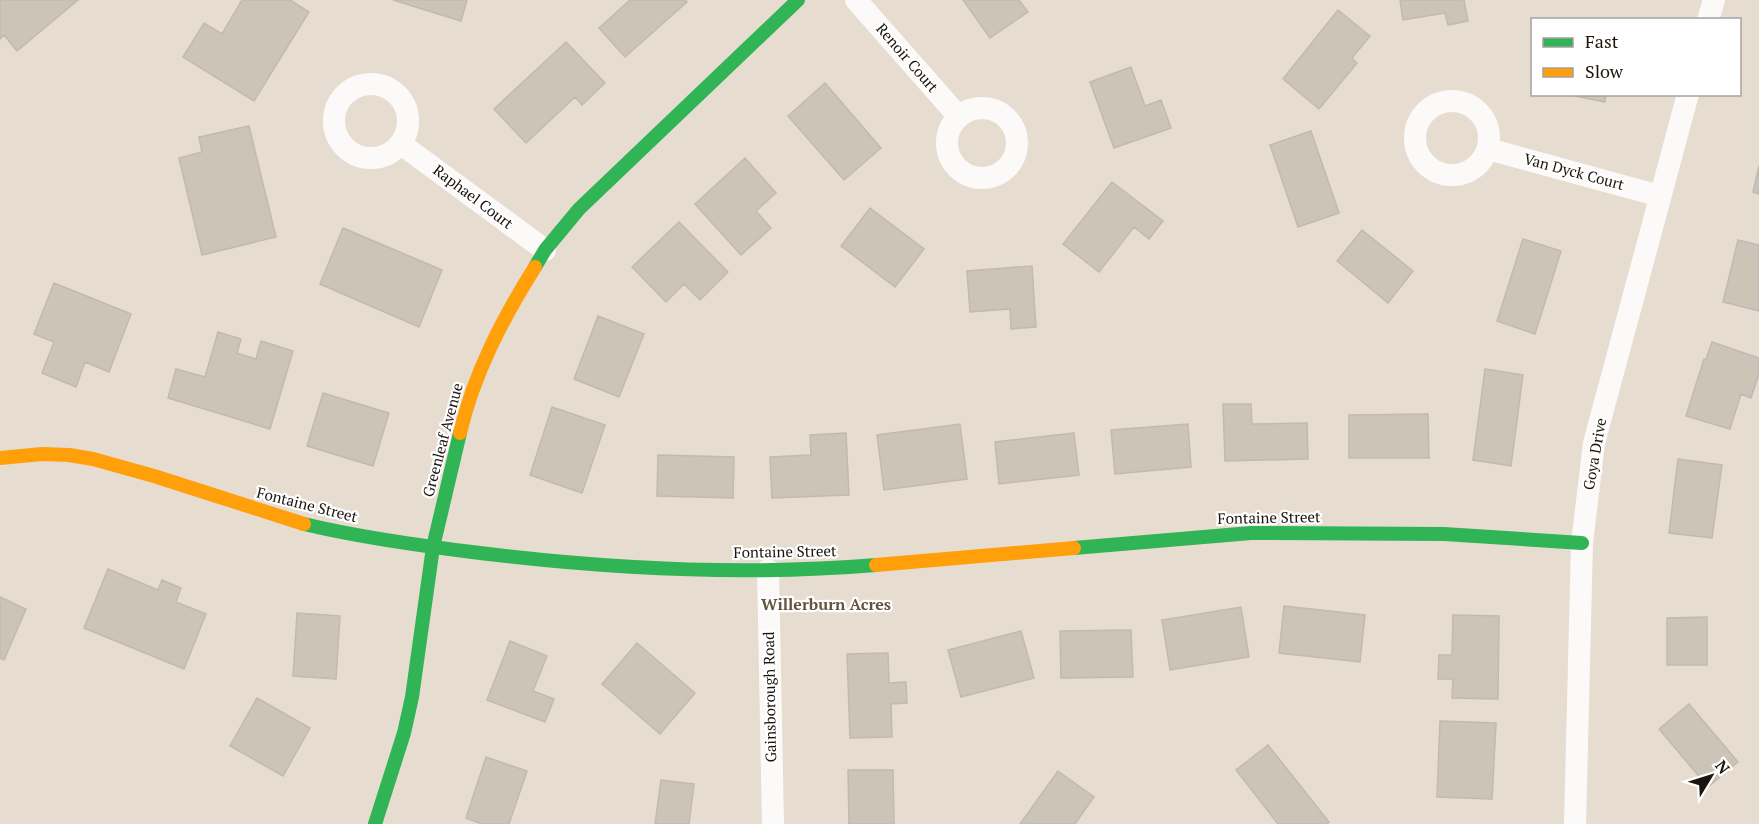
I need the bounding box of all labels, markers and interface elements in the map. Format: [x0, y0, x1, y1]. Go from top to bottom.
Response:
legend [1531, 18, 1741, 96]
street label: Renoir Court [872, 19, 944, 96]
text: Fast [1585, 29, 1619, 53]
text: Slow [1585, 59, 1624, 83]
street label: Van Dyck Court [1522, 148, 1627, 194]
street label: Raphael Court [430, 160, 518, 233]
street label: Greenleaf Avenue [417, 380, 467, 499]
street label: Goya Drive [1578, 416, 1610, 491]
street label: Fontaine Street [255, 482, 360, 526]
street label: Fontaine Street [1217, 506, 1321, 528]
street label: Fontaine Street [733, 540, 837, 562]
district label: Willerburn Acres [761, 593, 891, 615]
street label: Gainsborough Road [758, 631, 780, 763]
north arrow [1681, 746, 1741, 806]
text: N [1710, 755, 1735, 778]

